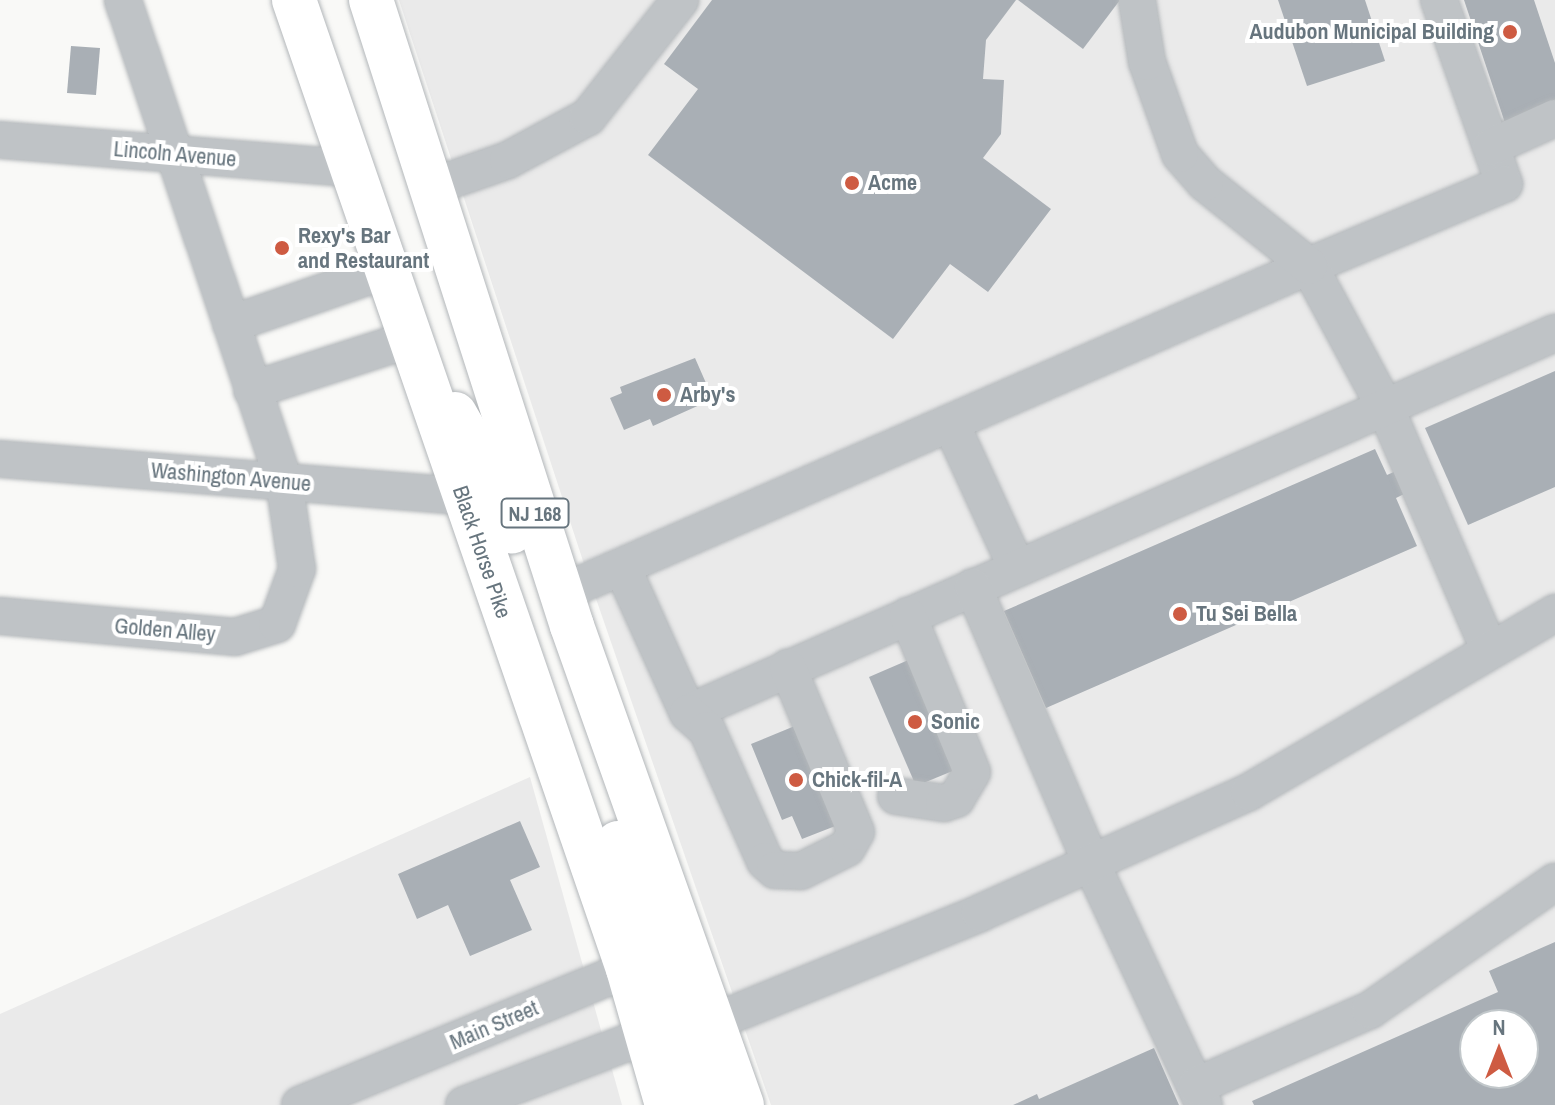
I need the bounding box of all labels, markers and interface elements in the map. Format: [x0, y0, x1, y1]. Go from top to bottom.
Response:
place label: Audubon Municipal Building [1249, 19, 1494, 45]
marker: Audubon Municipal Building [1501, 23, 1519, 41]
street label: Lincoln Avenue [112, 135, 238, 173]
place label: Acme [868, 170, 917, 196]
marker: Acme [843, 174, 861, 192]
place label: Rexy's Bar and Restaurant [298, 222, 429, 274]
marker: Rexy's Bar and Restaurant [273, 239, 291, 257]
place label: Arby's [680, 382, 735, 408]
marker: Arby's [655, 386, 673, 404]
street label: Washington Avenue [149, 457, 313, 497]
street label: Black Horse Pike [447, 482, 517, 622]
road number: NJ 168 [499, 497, 571, 529]
place label: Tu Sei Bella [1196, 601, 1297, 627]
marker: Tu Sei Bella [1171, 605, 1189, 623]
street label: Golden Alley [113, 612, 217, 648]
place label: Sonic [931, 709, 980, 735]
marker: Sonic [906, 713, 924, 731]
place label: Chick-fil-A [812, 767, 902, 793]
marker: Chick-fil-A [787, 771, 805, 789]
street label: Main Street [446, 995, 542, 1055]
north arrow [1459, 1009, 1539, 1089]
text: N [1492, 1012, 1506, 1042]

